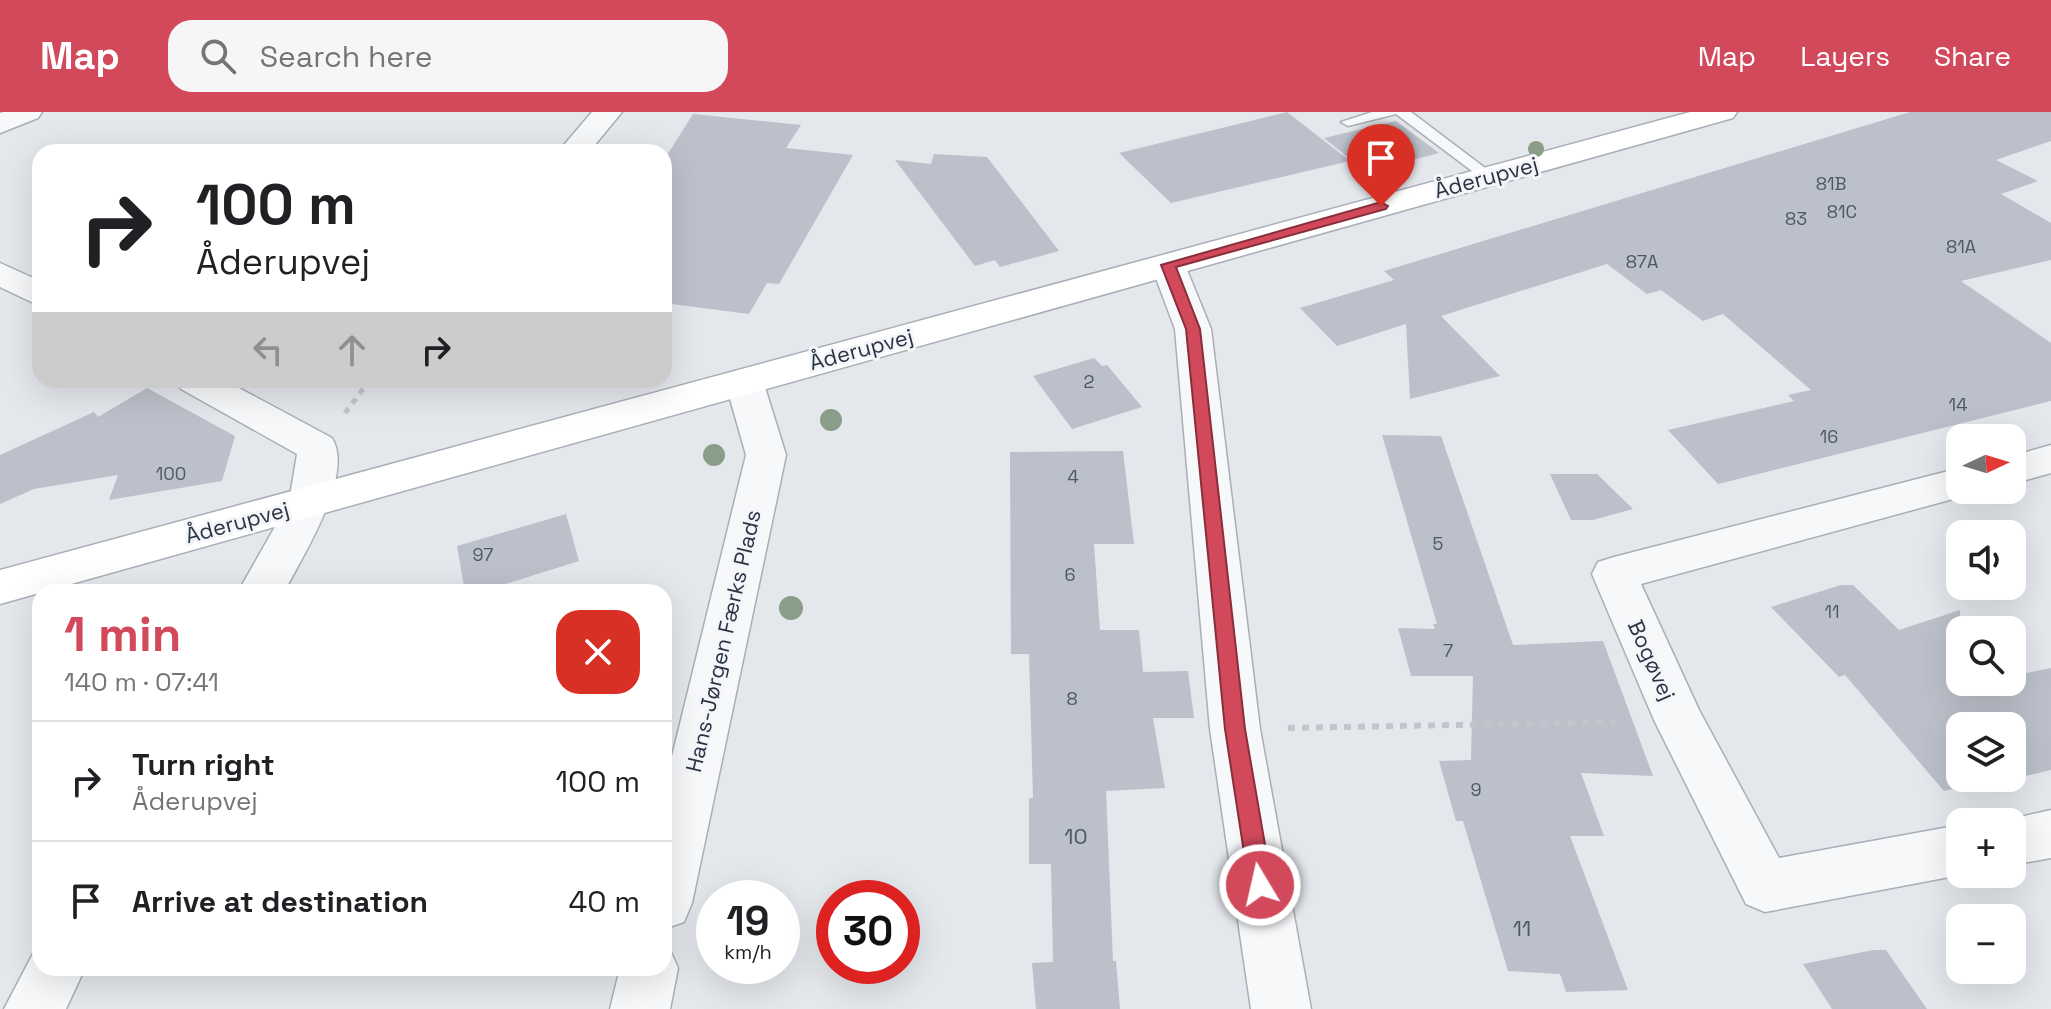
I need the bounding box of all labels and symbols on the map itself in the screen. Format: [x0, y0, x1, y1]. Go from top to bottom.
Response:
pin [1347, 124, 1415, 206]
street label: Åderupvej [1431, 150, 1541, 204]
house number: 81B [1816, 172, 1846, 195]
house number: 81C [1827, 200, 1857, 223]
house number: 83 [1785, 207, 1807, 230]
house number: 81A [1946, 235, 1976, 258]
house number: 87A [1626, 250, 1658, 273]
street label: Åderupvej [806, 322, 916, 376]
house number: 2 [1084, 370, 1094, 393]
house number: 14 [1949, 393, 1967, 416]
north arrow [1946, 424, 2026, 504]
house number: 16 [1820, 425, 1838, 448]
house number: 100 [156, 462, 186, 485]
house number: 4 [1067, 465, 1079, 488]
street label: Åderupvej [182, 495, 292, 549]
street label: Hans-Jørgen Færks Plads [679, 507, 767, 775]
house number: 5 [1433, 532, 1443, 555]
house number: 97 [473, 543, 493, 566]
house number: 6 [1064, 563, 1076, 586]
house number: 11 [1824, 600, 1840, 623]
street label: Bogøvej [1622, 615, 1682, 705]
house number: 7 [1443, 639, 1453, 662]
house number: 8 [1066, 687, 1078, 710]
house number: 9 [1470, 778, 1482, 801]
house number: 10 [1064, 822, 1088, 850]
position arrow [1218, 843, 1302, 927]
speed limit sign: 30 [816, 880, 920, 984]
house number: 11 [1513, 914, 1531, 942]

